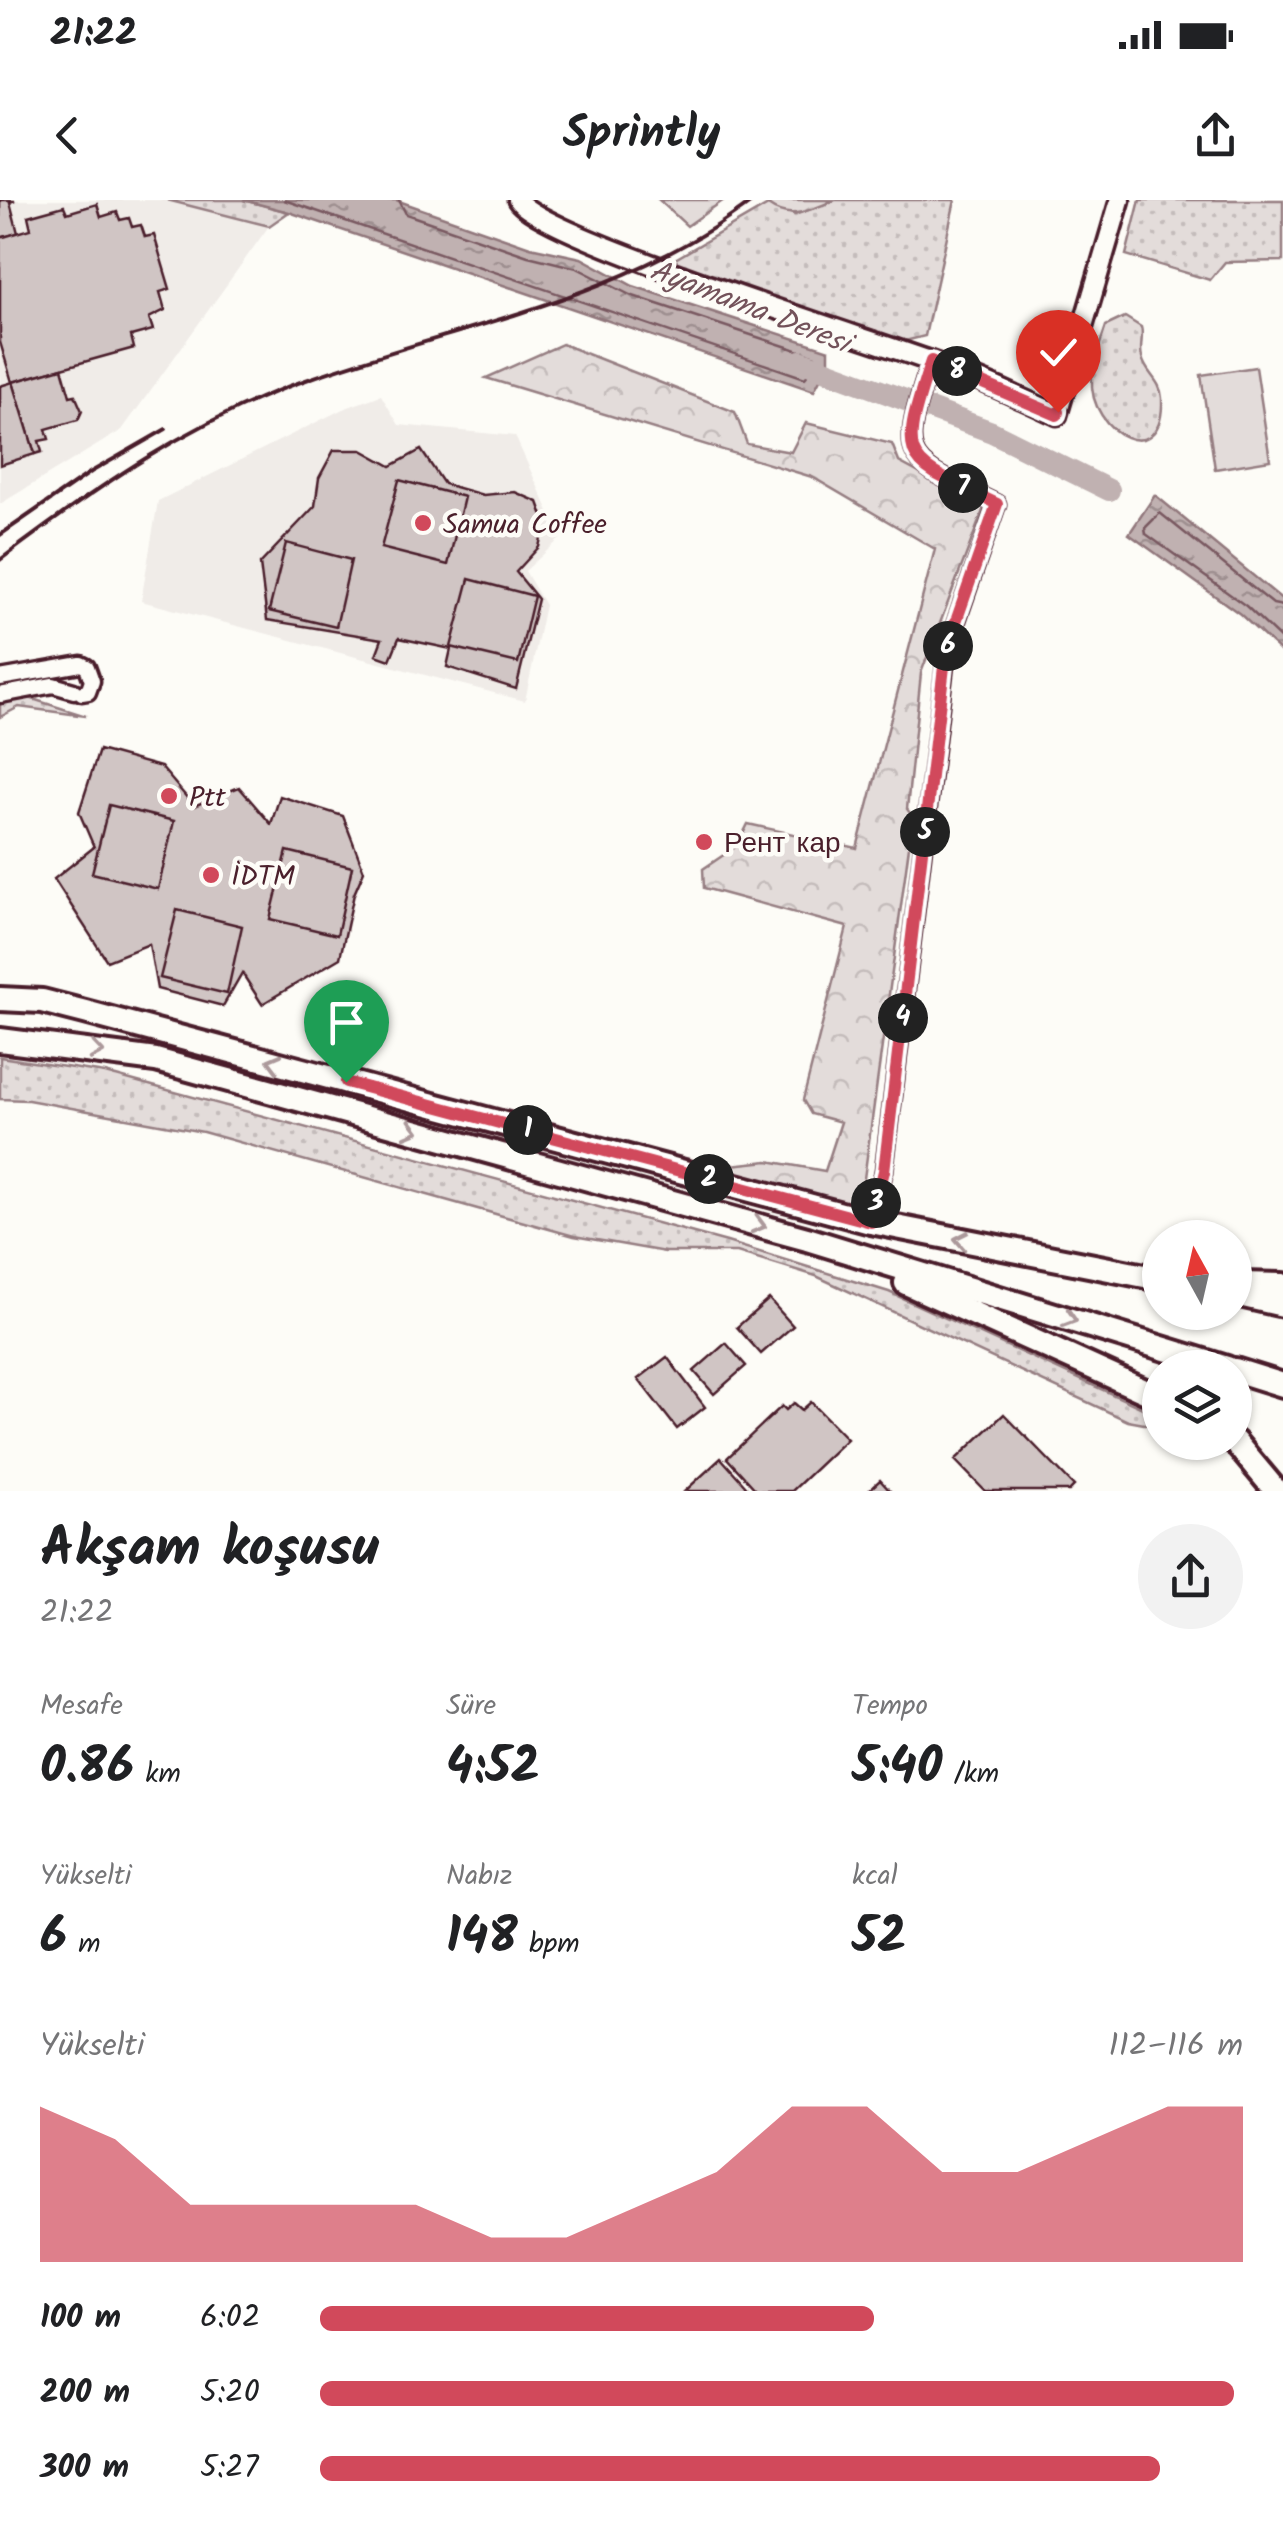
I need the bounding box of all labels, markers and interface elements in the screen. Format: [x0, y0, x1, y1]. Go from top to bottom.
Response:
text: 21:22 [50, 5, 137, 65]
text: Sprintly [563, 99, 720, 171]
icon: back [40, 108, 95, 163]
icon: share [1188, 108, 1243, 163]
water label: Ayamama Deresi [642, 248, 862, 370]
pin [1016, 310, 1101, 413]
icon: check [1031, 325, 1086, 380]
pin: 8 [932, 346, 982, 396]
text: 8 [949, 348, 965, 393]
pin: 7 [938, 463, 988, 513]
text: 7 [956, 465, 970, 510]
place label: Samua Coffee [443, 503, 607, 548]
marker: Samua Coffee [412, 512, 434, 534]
pin: 6 [923, 621, 973, 671]
text: 6 [940, 623, 956, 668]
place label: Ptt [189, 776, 227, 821]
marker: Ptt [158, 785, 180, 807]
pin: 5 [900, 807, 950, 857]
text: 5 [918, 809, 932, 854]
place label: Рент кар [724, 822, 841, 867]
marker: Рент кар [693, 831, 715, 853]
place label: İDTM [231, 855, 295, 900]
marker: İDTM [200, 864, 222, 886]
pin [304, 980, 389, 1083]
pin: 4 [878, 993, 928, 1043]
icon: arrive [319, 995, 374, 1050]
text: 4 [895, 995, 911, 1040]
one-way arrow [88, 1039, 105, 1060]
one-way arrow [266, 1053, 283, 1074]
pin: 1 [503, 1105, 553, 1155]
text: 1 [524, 1107, 532, 1152]
one-way arrow [402, 1118, 419, 1139]
pin: 2 [684, 1154, 734, 1204]
text: 2 [701, 1156, 717, 1201]
pin: 3 [851, 1178, 901, 1228]
text: 3 [868, 1180, 884, 1225]
one-way arrow [750, 1214, 767, 1235]
north arrow [1142, 1220, 1252, 1330]
map controls [1142, 1220, 1252, 1460]
one-way arrow [953, 1230, 970, 1251]
one-way arrow [1061, 1307, 1078, 1328]
button: layers [1142, 1350, 1252, 1460]
text: Akşam koşusu [40, 1507, 379, 1594]
button: share [1138, 1524, 1243, 1629]
text: 21:22 [40, 1588, 114, 1639]
text: Mesafe [40, 1684, 123, 1729]
text: Süre [446, 1684, 496, 1729]
text: Tempo [852, 1684, 928, 1729]
text: 0.86 [40, 1729, 134, 1809]
text: 4:52 [446, 1729, 540, 1809]
text: 5:40 [852, 1729, 943, 1809]
text: km [134, 1752, 181, 1797]
text: /km [943, 1752, 999, 1797]
text: Yükselti [40, 1854, 132, 1899]
text: Nabız [446, 1854, 512, 1899]
text: kcal [852, 1854, 898, 1899]
text: 6 [40, 1899, 67, 1979]
text: 148 [446, 1899, 518, 1979]
text: 52 [852, 1899, 906, 1979]
text: m [67, 1922, 101, 1967]
text: bpm [518, 1922, 579, 1967]
text: Yükselti [40, 2021, 145, 2072]
text: 112–116 m [1109, 2021, 1243, 2072]
text: 100 m [40, 2293, 121, 2344]
text: 6:02 [200, 2293, 260, 2344]
text: 200 m [40, 2368, 130, 2419]
text: 5:20 [200, 2368, 260, 2419]
text: 300 m [40, 2443, 129, 2494]
text: 5:27 [200, 2443, 258, 2494]

